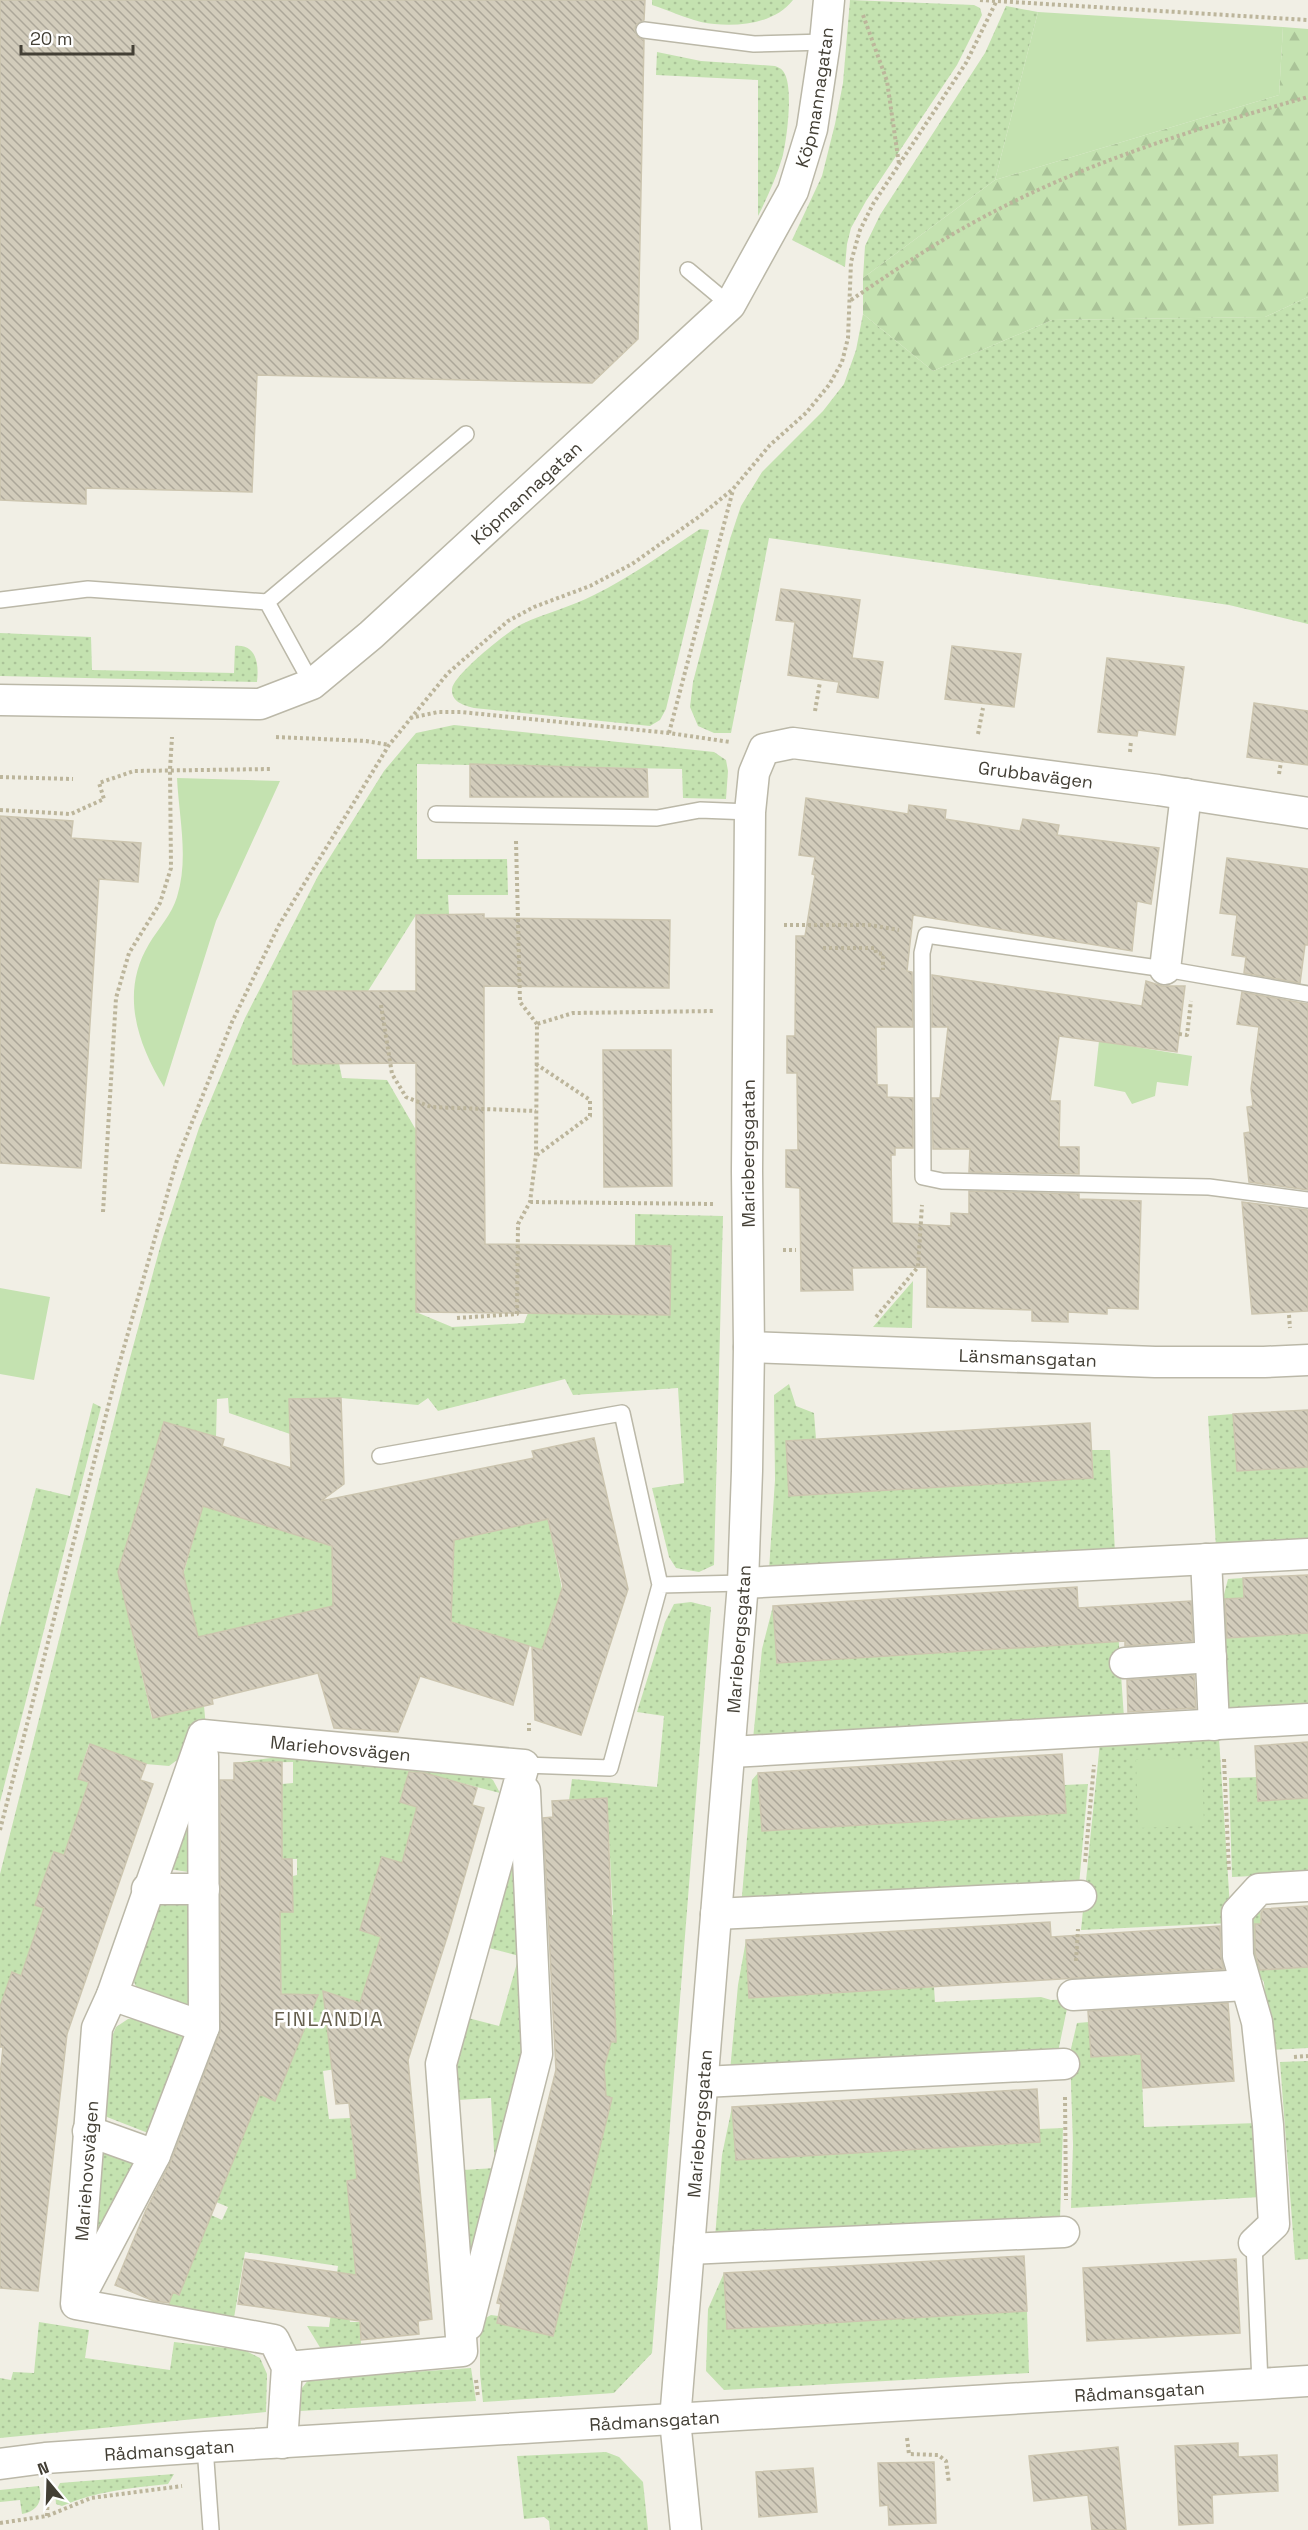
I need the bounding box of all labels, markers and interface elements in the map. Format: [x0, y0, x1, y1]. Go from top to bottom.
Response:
scale bar [21, 18, 134, 56]
street label: Köpmannagatan [789, 26, 838, 170]
text: 20 m [30, 27, 73, 50]
street label: Köpmannagatan [466, 436, 586, 549]
street label: Grubbavägen [977, 755, 1095, 793]
street label: Mariebergsgatan [735, 1079, 759, 1228]
street label: Länsmansgatan [958, 1343, 1097, 1371]
street label: Mariebergsgatan [721, 1565, 755, 1714]
street label: Mariehovsvägen [269, 1730, 412, 1766]
district label: FINLANDIA [274, 2006, 384, 2032]
street label: Mariebergsgatan [682, 2049, 717, 2199]
street label: Mariehovsvägen [69, 2100, 103, 2242]
street label: Rådmansgatan [1074, 2376, 1205, 2406]
street label: Rådmansgatan [589, 2405, 720, 2435]
street label: Rådmansgatan [103, 2434, 235, 2465]
north arrow [18, 2452, 78, 2512]
text: N [35, 2457, 52, 2480]

